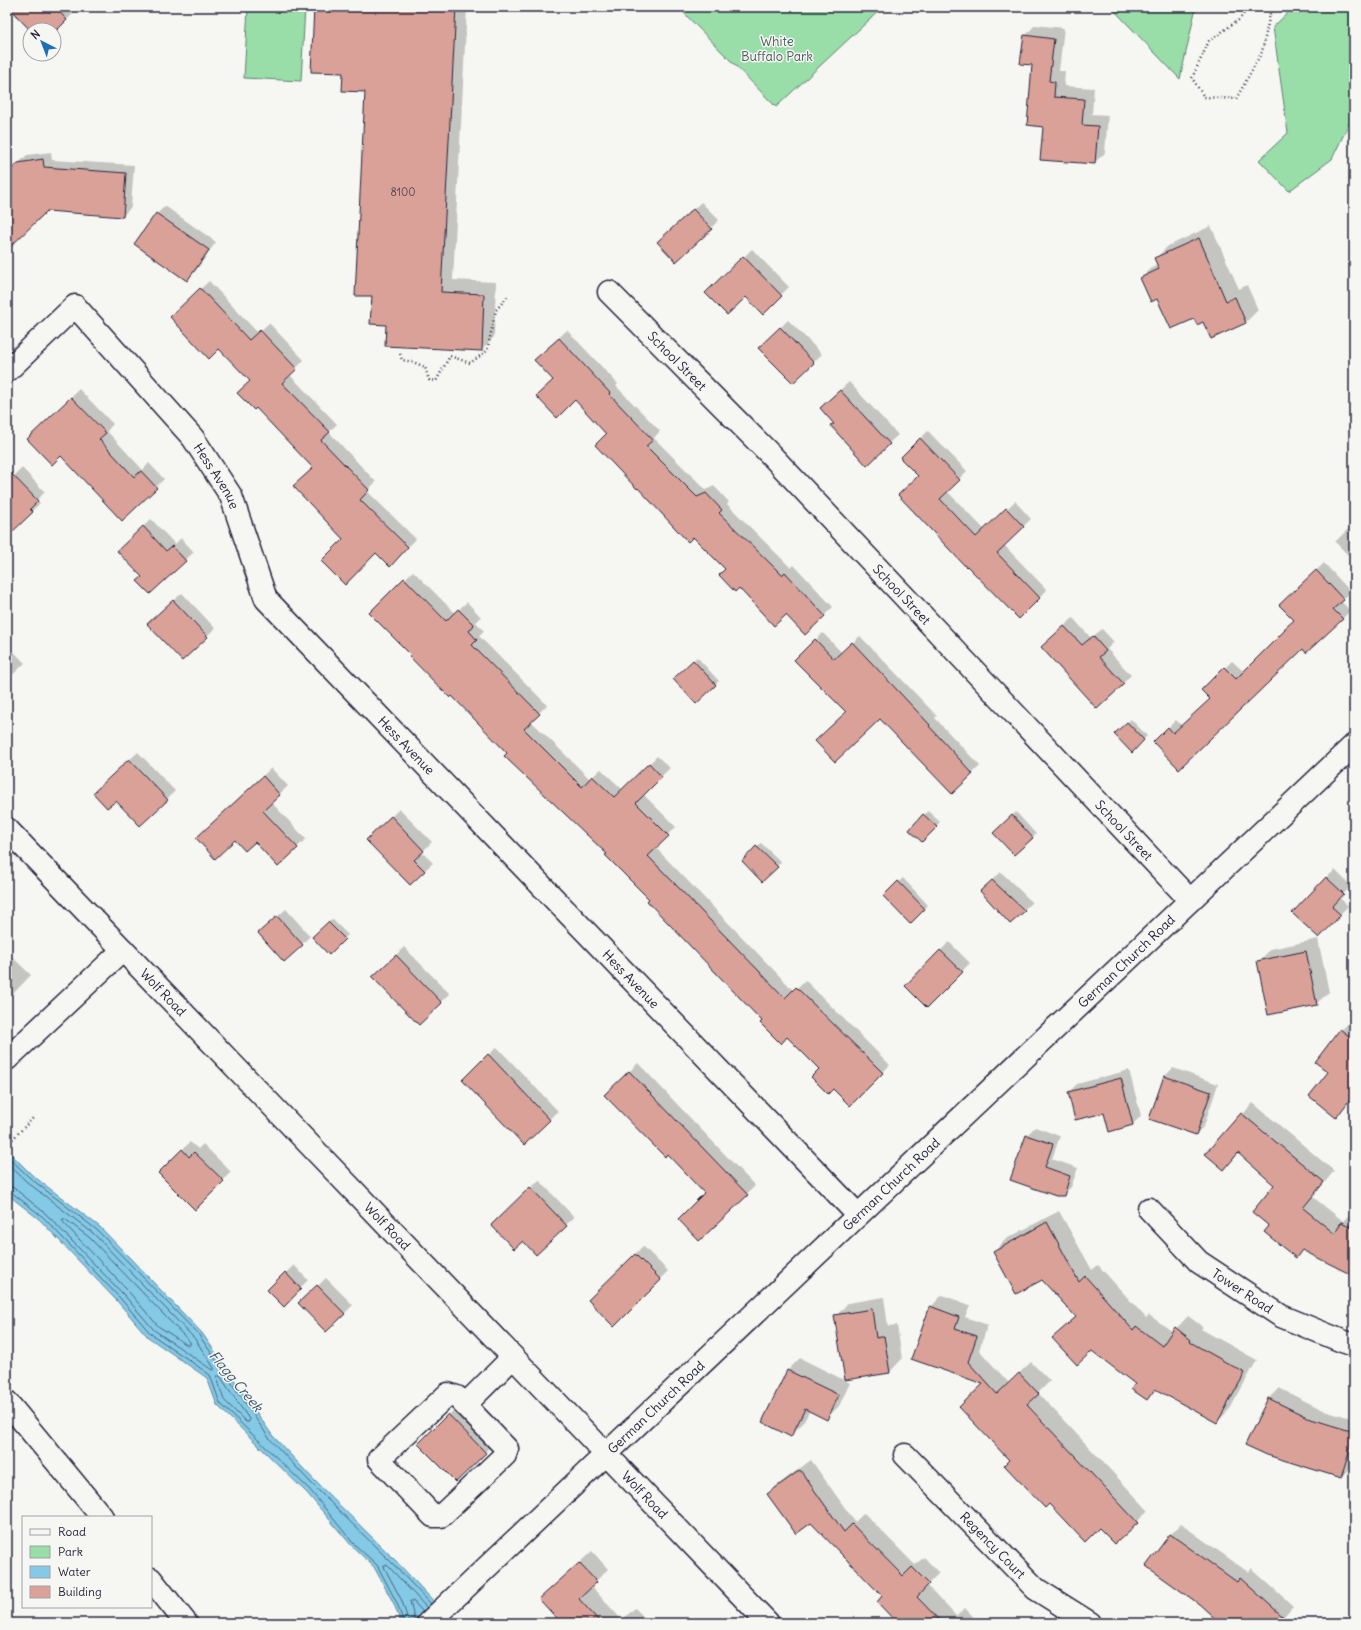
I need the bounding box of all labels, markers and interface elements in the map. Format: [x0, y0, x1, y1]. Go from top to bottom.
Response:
north arrow [22, 22, 62, 62]
text: N [28, 27, 43, 42]
park label: White Buffalo Park [741, 33, 813, 65]
house number: 8100 [390, 185, 416, 199]
street label: School Street [644, 328, 711, 395]
street label: Hess Avenue [190, 440, 243, 511]
street label: School Street [869, 561, 935, 629]
street label: Hess Avenue [374, 713, 438, 778]
street label: School Street [1091, 797, 1157, 865]
street label: German Church Road [1074, 911, 1179, 1012]
street label: Hess Avenue [599, 946, 663, 1012]
street label: Wolf Road [136, 965, 190, 1020]
street label: German Church Road [839, 1134, 944, 1235]
street label: Wolf Road [360, 1199, 414, 1254]
street label: Tower Road [1209, 1265, 1276, 1317]
water label: Flagg Creek [205, 1347, 267, 1416]
street label: German Church Road [604, 1357, 709, 1457]
street label: Wolf Road [618, 1468, 672, 1523]
street label: Regency Court [956, 1508, 1030, 1583]
legend [22, 1516, 152, 1608]
text: Road [58, 1524, 86, 1539]
text: Park [58, 1544, 83, 1559]
text: Water [58, 1564, 91, 1579]
text: Building [58, 1584, 102, 1599]

